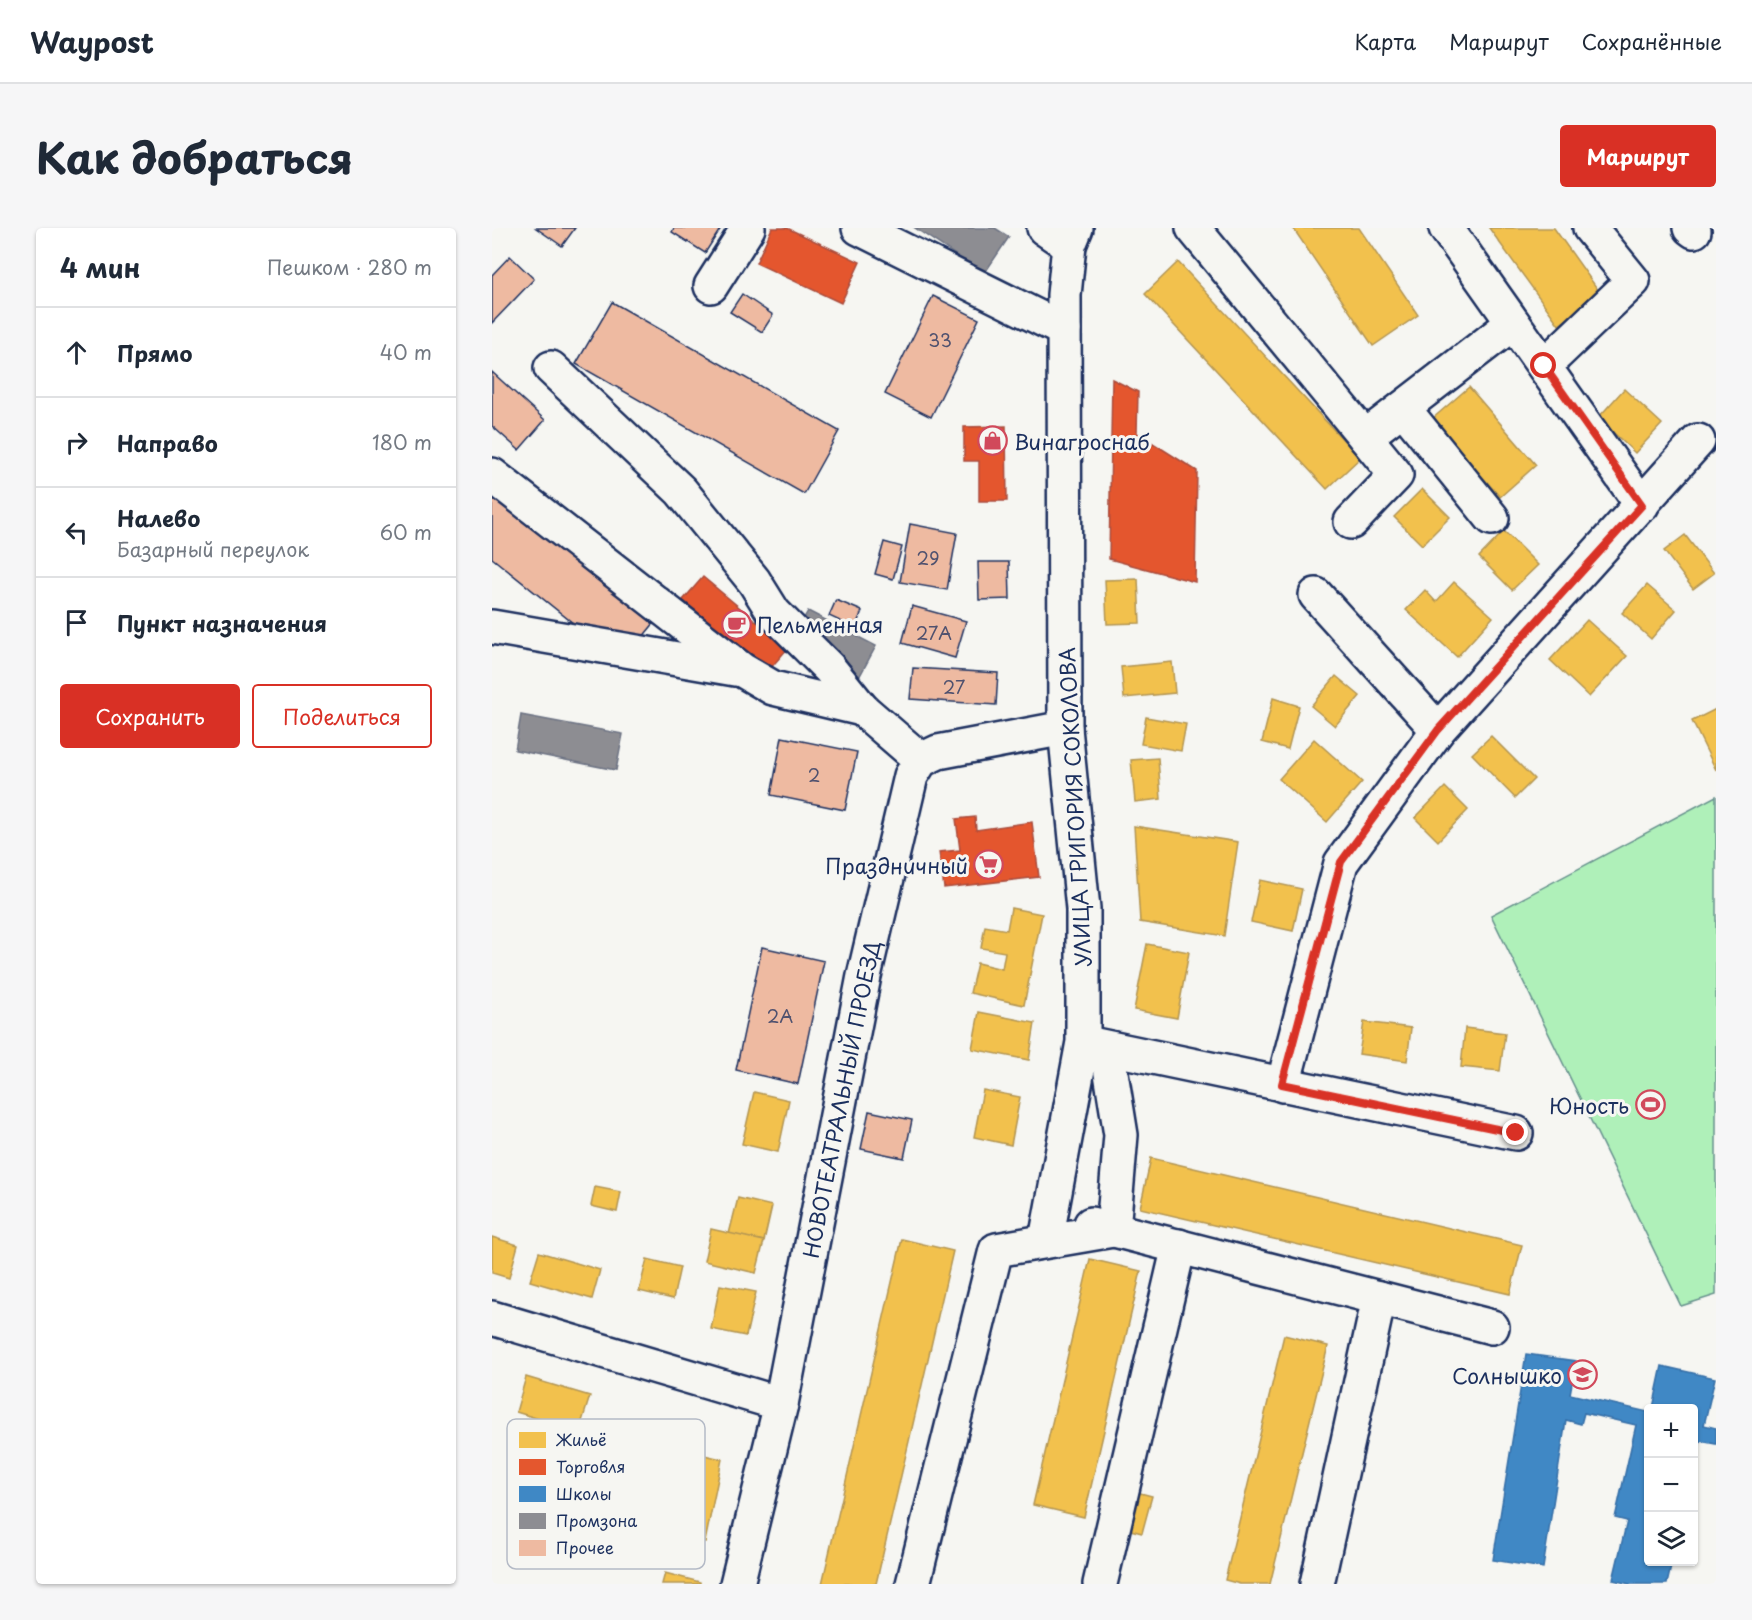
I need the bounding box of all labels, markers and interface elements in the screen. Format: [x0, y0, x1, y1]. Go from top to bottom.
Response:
text: Waypost [30, 20, 154, 63]
text: Карта [1355, 25, 1416, 57]
text: Маршрут [1449, 25, 1549, 57]
text: Сохранённые [1582, 25, 1722, 57]
text: Как добраться [36, 125, 353, 188]
button: Маршрут [1560, 125, 1716, 187]
text: 4 мин [60, 248, 141, 287]
text: Пешком · 280 m [267, 252, 432, 282]
house number: 33 [928, 326, 952, 353]
icon: ahead [60, 336, 93, 369]
text: Прямо [117, 336, 192, 369]
text: 40 m [380, 337, 432, 367]
route start [1530, 352, 1556, 378]
shop icon: Винагроснаб [977, 425, 1009, 457]
place label: Винагроснаб [1014, 425, 1150, 457]
icon: right [60, 426, 93, 459]
text: Направо [117, 426, 218, 459]
text: 180 m [372, 427, 432, 457]
text: Налево [117, 501, 200, 534]
icon: left [60, 516, 93, 549]
text: 60 m [380, 517, 432, 547]
text: Базарный переулок [117, 534, 309, 564]
house number: 29 [917, 544, 939, 571]
icon: arrive [60, 606, 93, 639]
text: Пункт назначения [117, 606, 327, 639]
cafe icon: Пельменная [720, 608, 752, 640]
place label: Пельменная [757, 608, 883, 640]
house number: 27А [916, 619, 952, 646]
street label: УЛИЦА ГРИГОРИЯ СОКОЛОВА [1050, 646, 1098, 968]
house number: 27 [943, 673, 965, 700]
button: Сохранить [60, 684, 240, 748]
button: Поделиться [252, 684, 432, 748]
house number: 2 [808, 761, 820, 788]
place label: Праздничный [825, 849, 968, 881]
supermarket icon: Праздничный [973, 849, 1005, 881]
street label: НОВОТЕАТРАЛЬНЫЙ ПРОЕЗД [794, 937, 888, 1261]
house number: 2А [767, 1002, 793, 1029]
place label: Юность [1549, 1089, 1629, 1121]
sports icon: Юность [1634, 1089, 1666, 1121]
route end [1502, 1119, 1528, 1145]
place label: Солнышко [1452, 1359, 1562, 1391]
school or university icon: Солнышко [1567, 1359, 1599, 1391]
map controls [1644, 1404, 1698, 1566]
button: + [1644, 1404, 1698, 1458]
legend [507, 1419, 705, 1569]
text: Жильё [555, 1427, 606, 1451]
text: Торговля [556, 1454, 625, 1478]
button: − [1644, 1458, 1698, 1512]
text: Школы [556, 1481, 612, 1505]
text: Промзона [556, 1508, 637, 1532]
button: layers [1644, 1512, 1698, 1566]
text: Прочее [556, 1535, 614, 1559]

